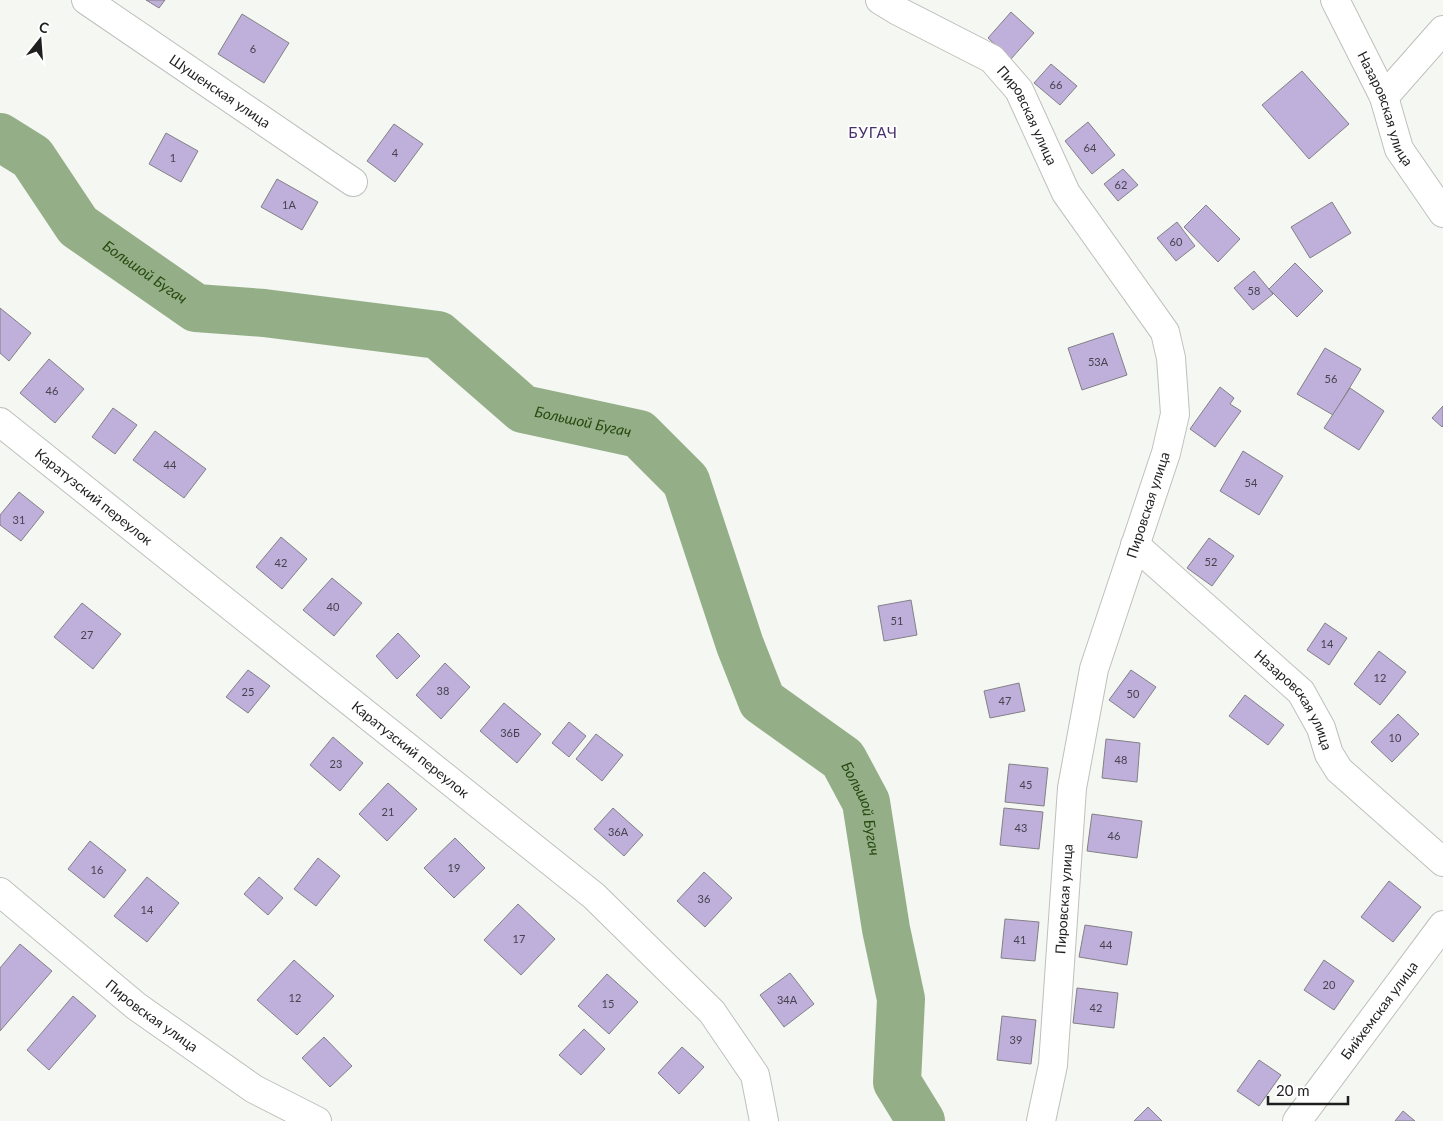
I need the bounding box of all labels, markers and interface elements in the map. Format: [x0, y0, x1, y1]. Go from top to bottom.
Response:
north arrow [15, 15, 65, 65]
text: С [37, 18, 52, 37]
house number: 6 [250, 42, 256, 55]
street label: Назаровская улица [1354, 48, 1417, 169]
street label: Шушенская улица [166, 50, 274, 131]
street label: Пировская улица [994, 62, 1061, 168]
house number: 66 [1050, 78, 1062, 91]
district label: БУГАЧ [848, 123, 898, 141]
house number: 64 [1084, 141, 1097, 154]
house number: 4 [392, 146, 399, 159]
house number: 1 [170, 151, 176, 164]
house number: 62 [1115, 178, 1127, 191]
house number: 1А [282, 198, 296, 211]
house number: 60 [1170, 235, 1183, 248]
water label: Большой Бугач [100, 236, 191, 307]
house number: 58 [1248, 284, 1260, 297]
house number: 53А [1088, 355, 1109, 368]
house number: 56 [1325, 372, 1337, 385]
house number: 46 [46, 384, 58, 397]
water label: Большой Бугач [533, 402, 633, 440]
street label: Каратузский переулок [32, 444, 157, 549]
street label: Пировская улица [1122, 450, 1173, 560]
house number: 44 [164, 458, 177, 471]
house number: 54 [1245, 476, 1258, 489]
house number: 31 [13, 513, 25, 526]
house number: 52 [1205, 555, 1217, 568]
house number: 42 [275, 556, 287, 569]
house number: 40 [327, 600, 340, 613]
house number: 51 [891, 614, 903, 627]
house number: 27 [81, 628, 93, 641]
house number: 14 [1321, 637, 1334, 650]
street label: Назаровская улица [1251, 646, 1336, 752]
house number: 12 [1374, 671, 1386, 684]
house number: 38 [437, 684, 449, 697]
house number: 25 [242, 685, 254, 698]
house number: 50 [1127, 687, 1140, 700]
house number: 47 [999, 694, 1011, 707]
street label: Каратузский переулок [349, 697, 473, 802]
house number: 36Б [500, 726, 520, 739]
house number: 10 [1389, 731, 1402, 744]
house number: 48 [1115, 753, 1127, 766]
house number: 23 [330, 757, 342, 770]
water label: Большой Бугач [838, 758, 884, 857]
house number: 45 [1020, 778, 1032, 791]
house number: 21 [382, 805, 394, 818]
house number: 43 [1015, 821, 1027, 834]
house number: 36А [608, 825, 629, 838]
house number: 46 [1108, 829, 1120, 842]
street label: Пировская улица [1051, 843, 1076, 955]
house number: 19 [448, 861, 460, 874]
house number: 16 [91, 863, 103, 876]
house number: 36 [698, 892, 710, 905]
house number: 14 [141, 903, 154, 916]
house number: 17 [513, 932, 525, 945]
house number: 41 [1014, 933, 1026, 946]
house number: 44 [1100, 938, 1113, 951]
street label: Бийхемская улица [1337, 957, 1421, 1063]
street label: Пировская улица [103, 975, 202, 1055]
house number: 20 [1323, 978, 1336, 991]
house number: 12 [289, 991, 301, 1004]
house number: 34А [777, 993, 798, 1006]
house number: 15 [602, 997, 614, 1010]
house number: 42 [1090, 1001, 1102, 1014]
house number: 39 [1010, 1033, 1022, 1046]
scale bar [1268, 1074, 1348, 1106]
text: 20 m [1276, 1081, 1310, 1099]

